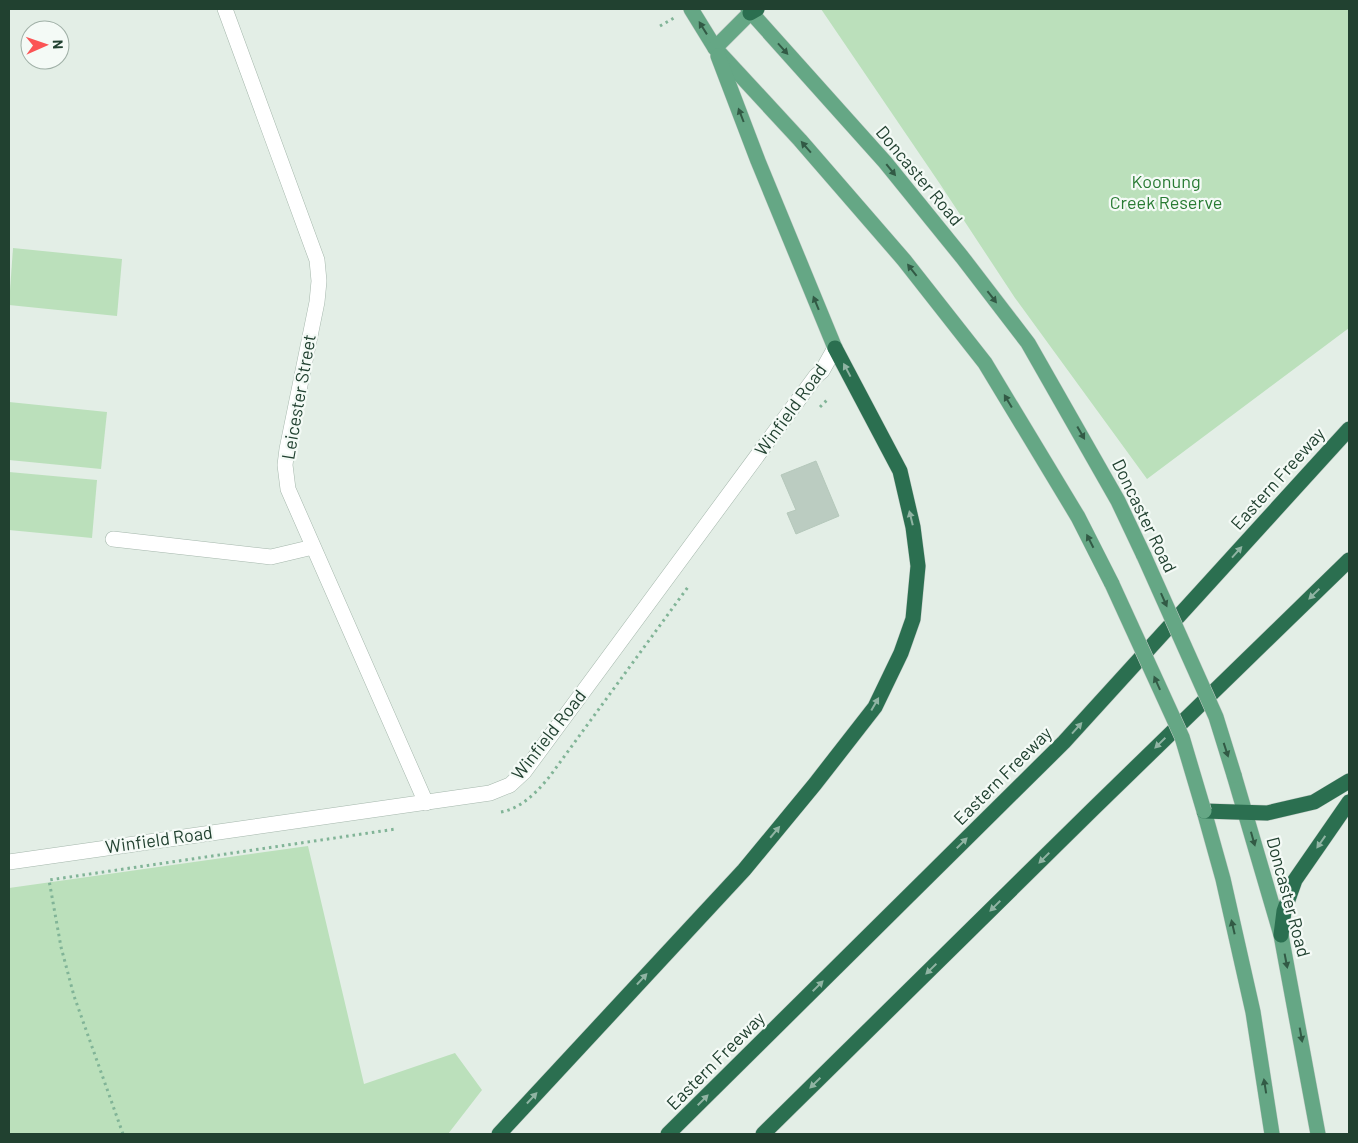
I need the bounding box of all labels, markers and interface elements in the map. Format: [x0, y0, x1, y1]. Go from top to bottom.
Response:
north arrow [20, 20, 70, 70]
one-way arrow [698, 22, 708, 35]
text: N [50, 40, 67, 49]
one-way arrow [777, 43, 789, 55]
one-way arrow [736, 108, 744, 122]
street label: Doncaster Road [872, 121, 968, 230]
one-way arrow [800, 140, 811, 153]
one-way arrow [886, 163, 897, 176]
park label: Koonung Creek Reserve [1110, 170, 1222, 213]
one-way arrow [906, 264, 917, 277]
one-way arrow [987, 290, 998, 303]
one-way arrow [812, 296, 820, 310]
street label: Leicester Street [276, 332, 320, 461]
street label: Winfield Road [750, 359, 831, 460]
one-way arrow [843, 362, 851, 377]
one-way arrow [1003, 394, 1012, 407]
street label: Eastern Freeway [1226, 423, 1329, 534]
one-way arrow [1076, 427, 1085, 440]
street label: Doncaster Road [1108, 455, 1182, 576]
one-way arrow [907, 510, 915, 525]
one-way arrow [1086, 533, 1094, 548]
one-way arrow [1231, 546, 1243, 558]
one-way arrow [1308, 588, 1320, 600]
one-way arrow [1161, 593, 1169, 607]
one-way arrow [1153, 676, 1161, 690]
street label: Winfield Road [506, 685, 590, 784]
one-way arrow [871, 698, 880, 711]
street label: Eastern Freeway [949, 722, 1056, 829]
one-way arrow [1071, 722, 1083, 734]
one-way arrow [1154, 737, 1166, 749]
one-way arrow [1223, 743, 1231, 758]
street label: Winfield Road [104, 821, 214, 857]
one-way arrow [770, 826, 781, 839]
one-way arrow [1250, 831, 1258, 846]
street label: Doncaster Road [1262, 834, 1316, 959]
one-way arrow [1316, 835, 1326, 849]
one-way arrow [956, 837, 968, 849]
one-way arrow [1038, 851, 1050, 863]
one-way arrow [990, 900, 1002, 912]
one-way arrow [1229, 919, 1237, 934]
one-way arrow [1283, 954, 1291, 970]
one-way arrow [925, 963, 937, 975]
one-way arrow [636, 974, 648, 986]
one-way arrow [812, 980, 824, 992]
street label: Eastern Freeway [662, 1007, 769, 1114]
one-way arrow [1297, 1027, 1305, 1043]
one-way arrow [809, 1077, 821, 1089]
one-way arrow [1260, 1078, 1268, 1094]
one-way arrow [526, 1093, 538, 1105]
one-way arrow [696, 1094, 708, 1106]

